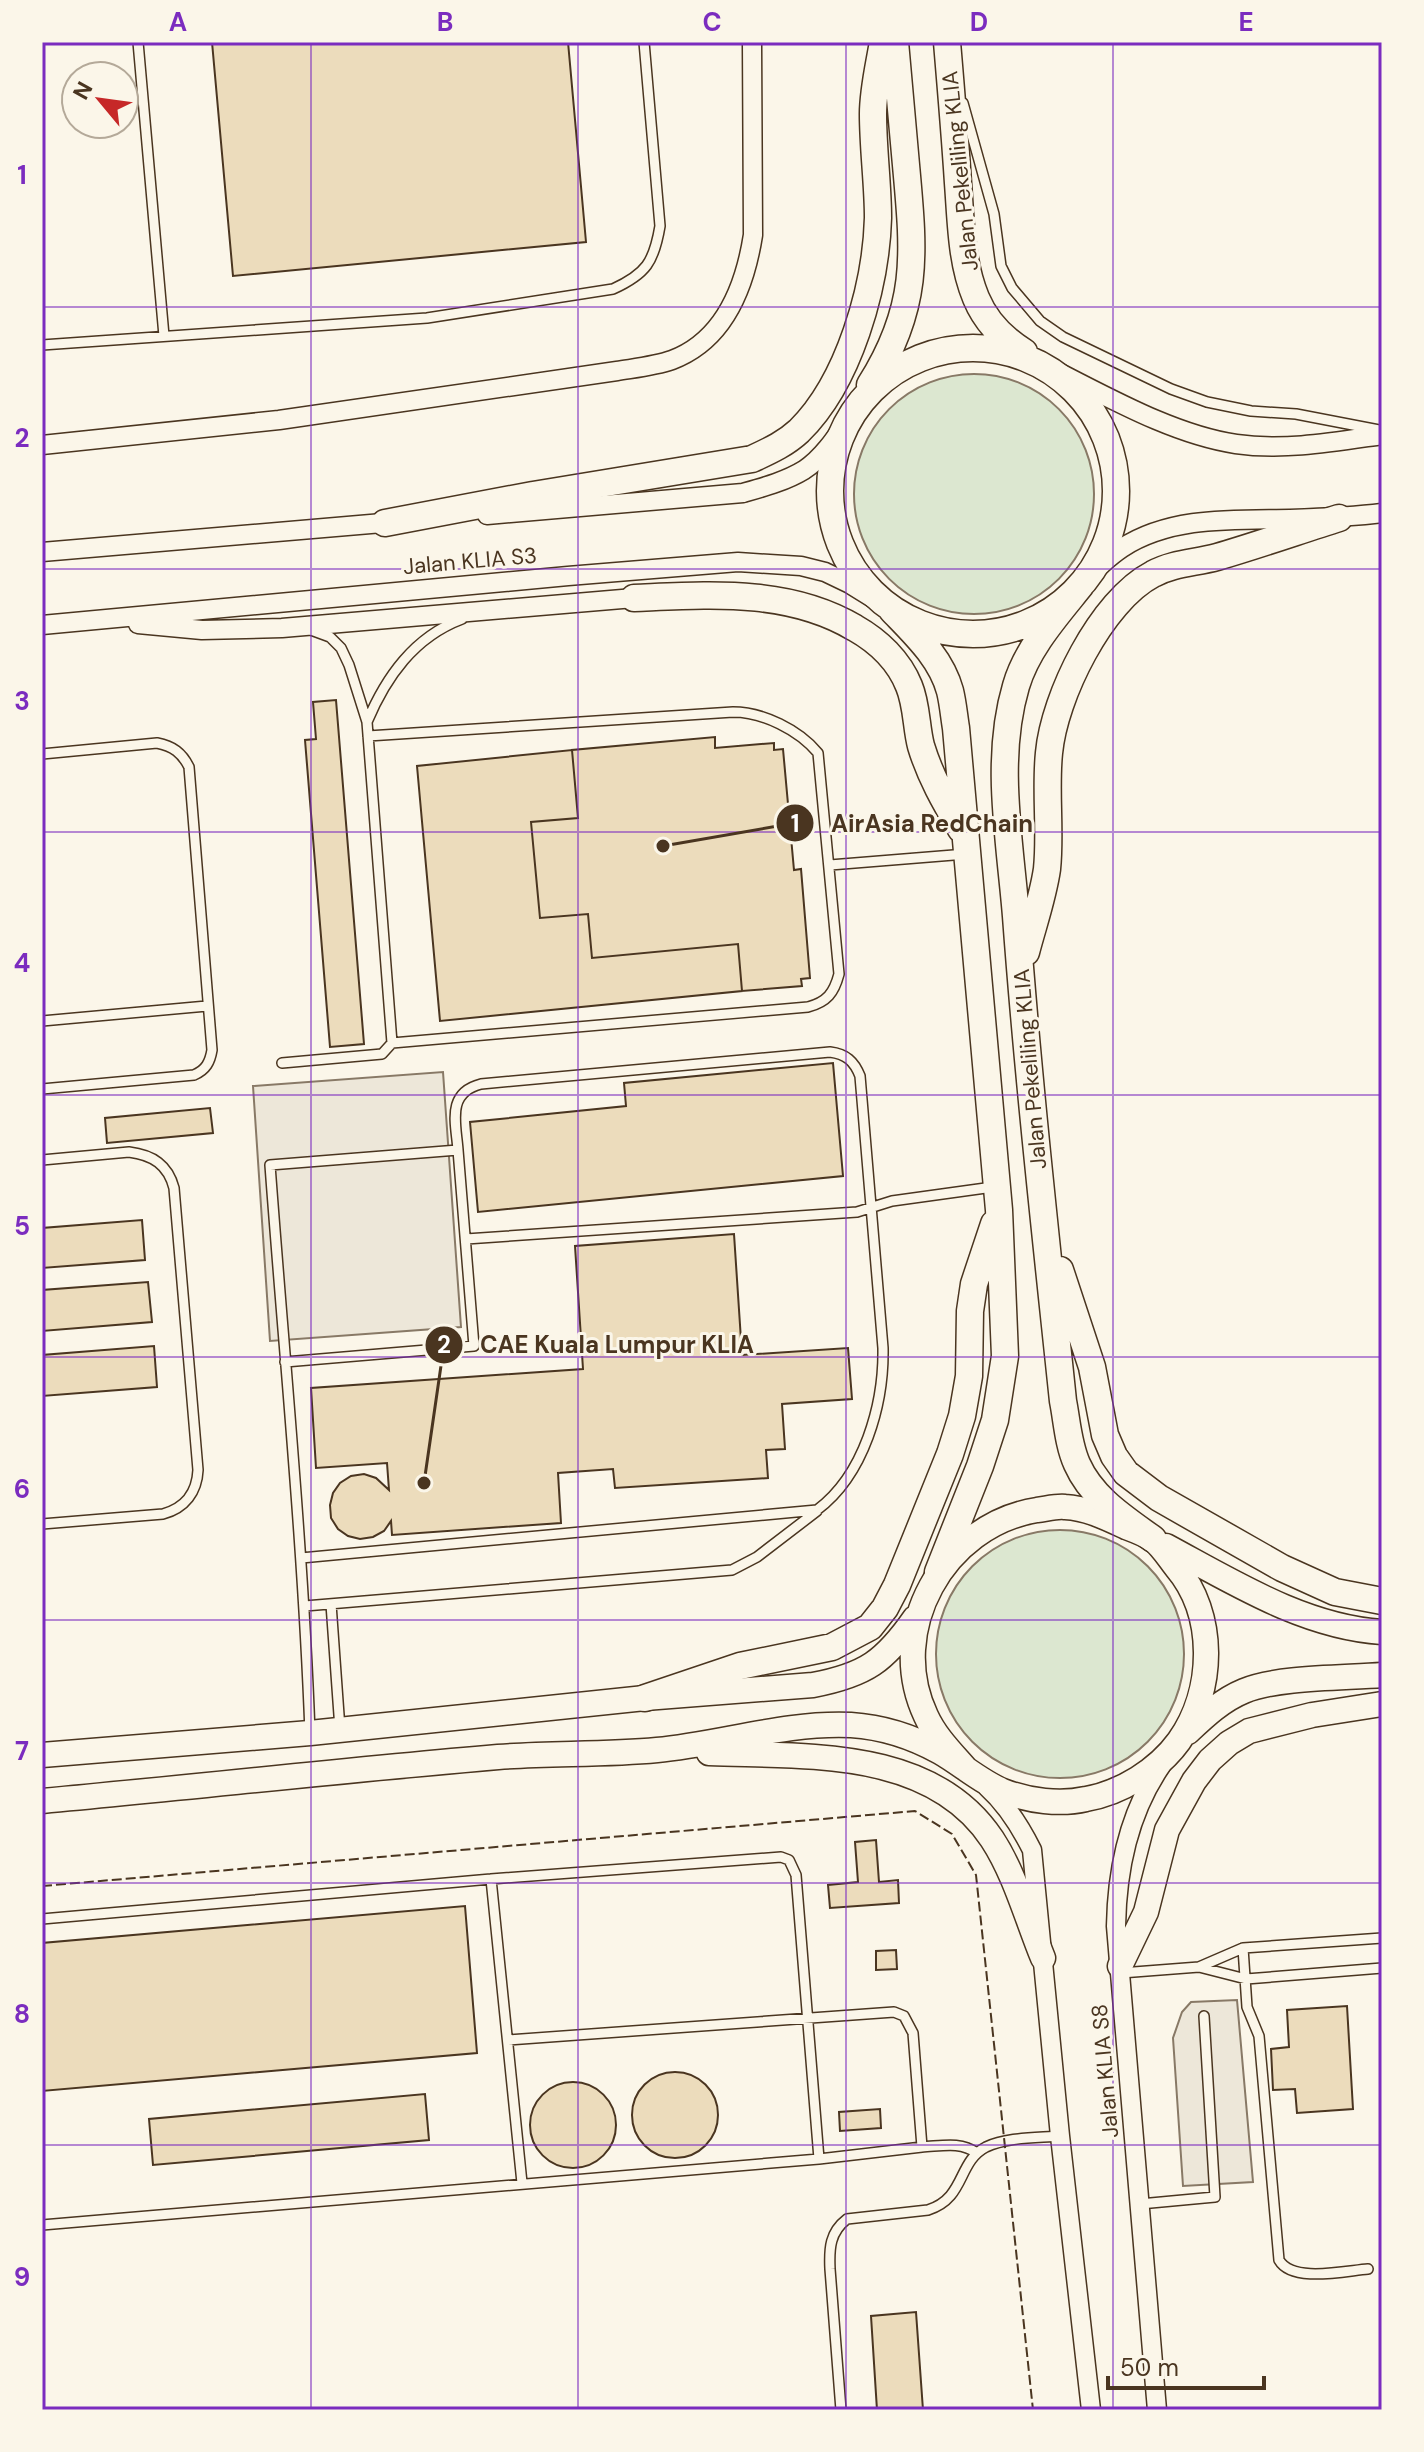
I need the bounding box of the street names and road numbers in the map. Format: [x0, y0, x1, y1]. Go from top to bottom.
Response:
street label: Jalan Pekeliling KLIA [935, 69, 985, 273]
street label: Jalan KLIA S3 [402, 541, 538, 581]
street label: Jalan Pekeliling KLIA [1007, 968, 1053, 1170]
street label: Jalan KLIA S8 [1085, 2003, 1125, 2139]

